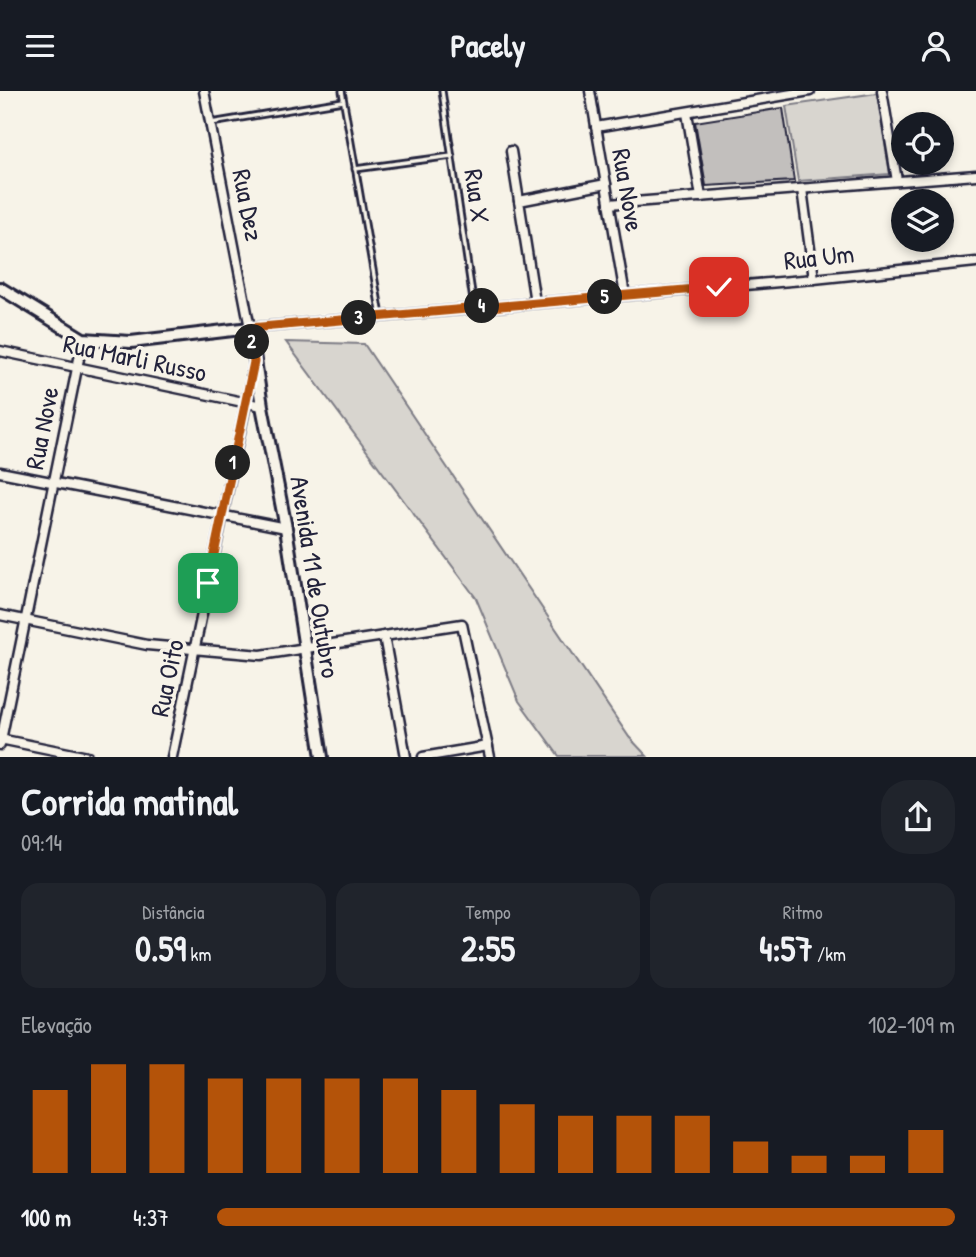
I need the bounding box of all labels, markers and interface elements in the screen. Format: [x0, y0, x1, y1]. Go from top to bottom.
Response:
text: Pacely [450, 24, 526, 67]
icon: menu [21, 27, 59, 65]
icon: person [917, 27, 955, 65]
map controls [891, 112, 954, 252]
button: locate [891, 112, 954, 175]
street label: Rua Nove [604, 146, 653, 234]
street label: Rua Dez [224, 166, 273, 244]
street label: Rua X [456, 167, 499, 225]
button: layers [891, 189, 954, 252]
street label: Rua Um [782, 235, 856, 278]
pin [689, 257, 749, 317]
icon: check [700, 268, 738, 306]
pin: 5 [588, 279, 622, 315]
text: 5 [600, 283, 609, 309]
pin: 4 [464, 289, 500, 323]
text: 4 [478, 292, 485, 318]
pin: 3 [342, 301, 376, 335]
text: 3 [354, 304, 363, 330]
pin: 2 [234, 324, 270, 359]
street label: Rua Marli Russo [60, 325, 210, 390]
text: 2 [247, 328, 256, 354]
street label: Rua Nove [16, 384, 67, 472]
pin: 1 [216, 445, 250, 481]
text: 1 [229, 449, 236, 475]
street label: Avenida 11 de Outubro [282, 473, 349, 680]
pin [178, 553, 238, 613]
icon: arrive [189, 564, 227, 602]
street label: Rua Oito [141, 636, 192, 720]
text: Corrida matinal [21, 775, 238, 827]
button: share [881, 780, 955, 854]
text: 09:14 [21, 827, 62, 858]
text: Distância [142, 899, 204, 925]
text: Tempo [465, 899, 511, 925]
text: Ritmo [783, 899, 823, 925]
text: 0.59 [135, 925, 186, 972]
text: 2:55 [461, 925, 515, 972]
text: 4:57 [759, 925, 813, 972]
text: km [186, 941, 211, 967]
text: /km [813, 941, 846, 967]
text: Elevação [21, 1009, 92, 1040]
text: 102–109 m [868, 1009, 955, 1040]
text: 100 m [21, 1202, 71, 1233]
text: 4:37 [133, 1202, 169, 1233]

